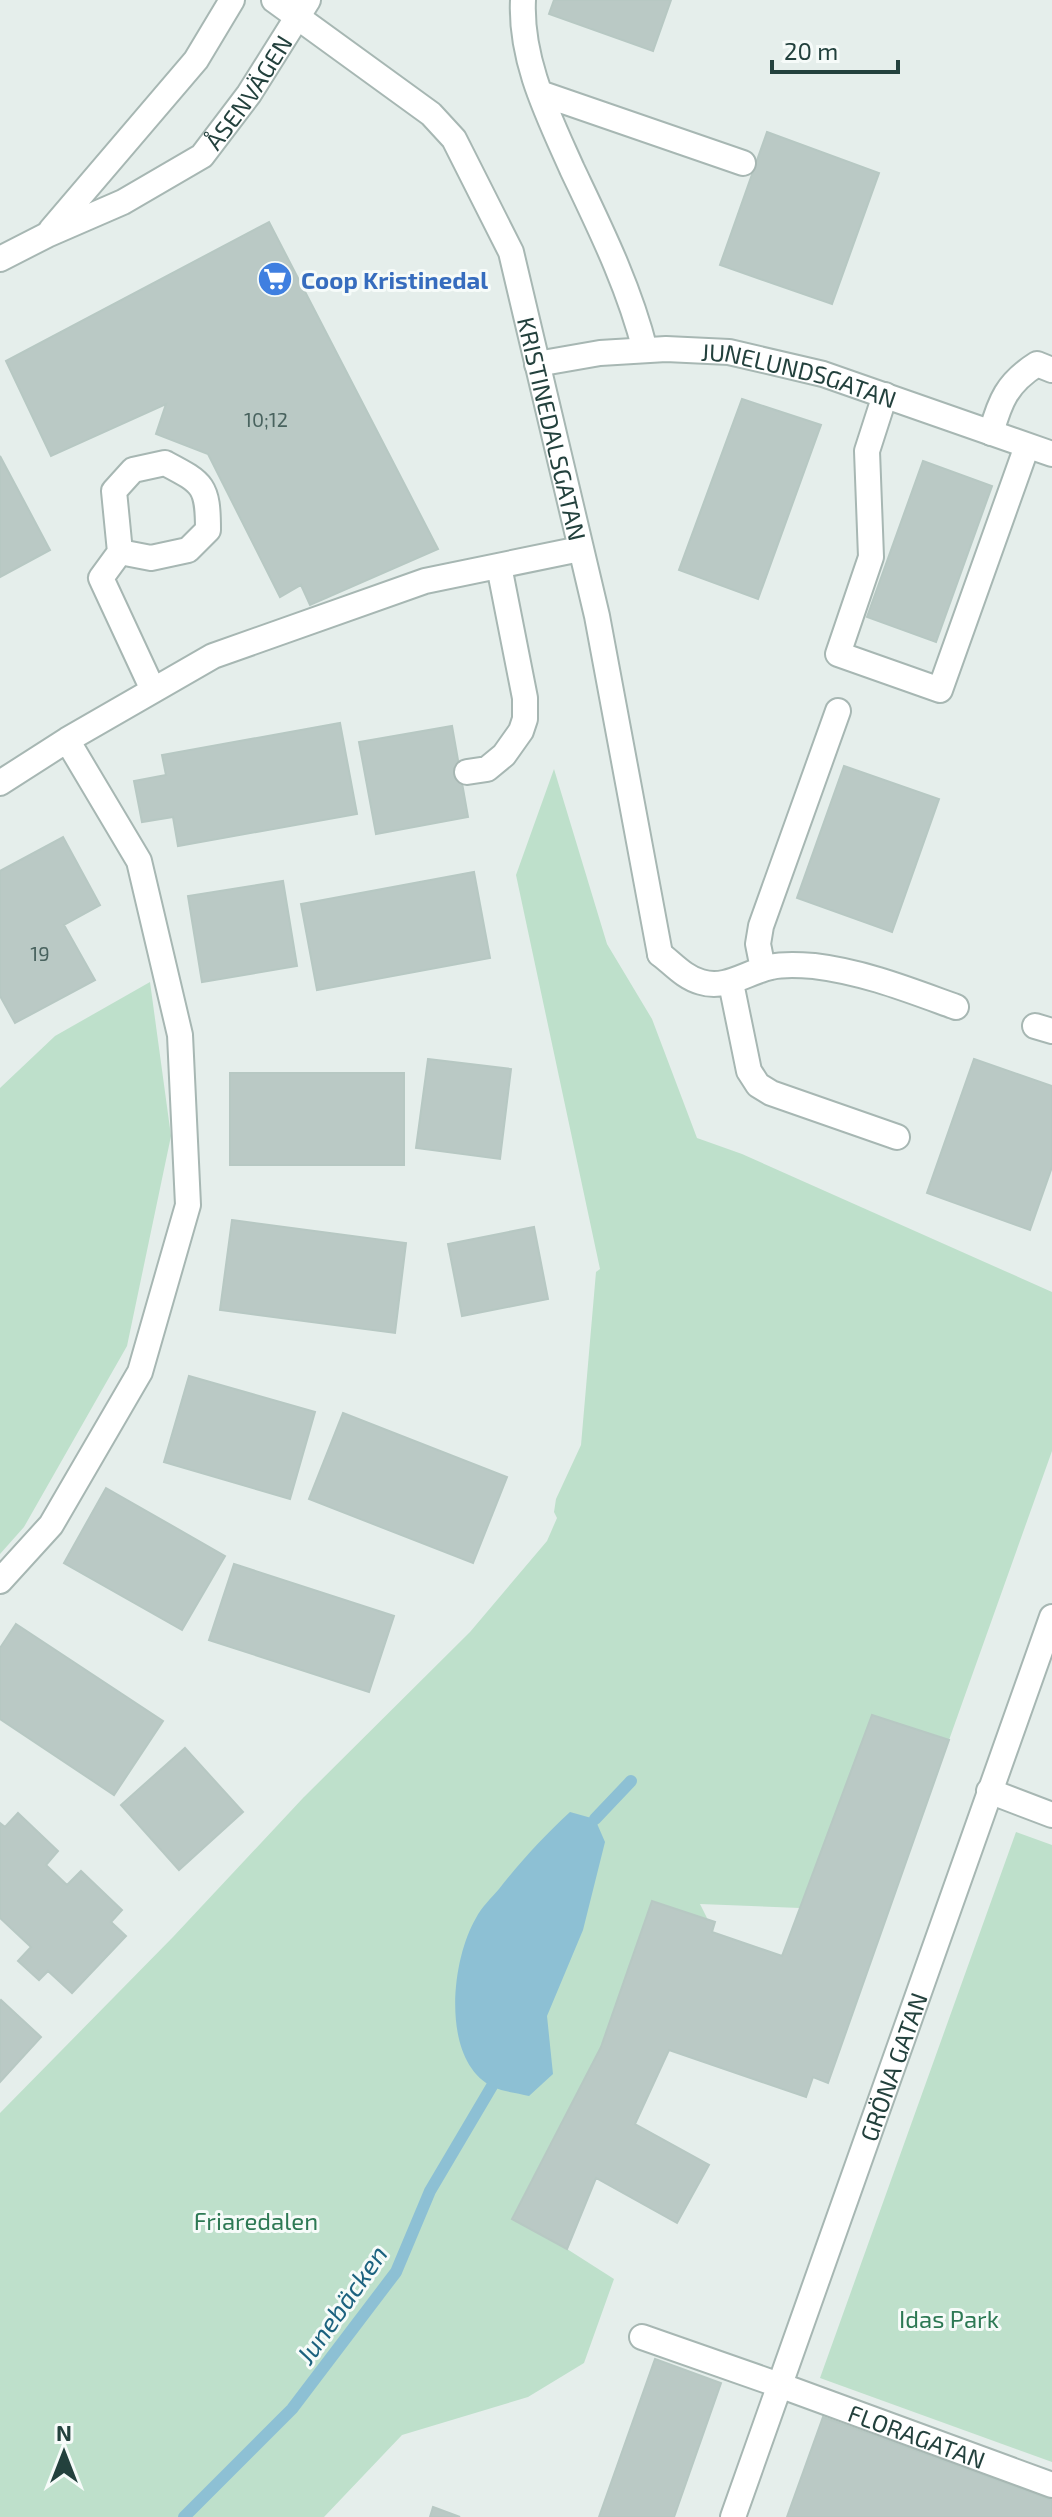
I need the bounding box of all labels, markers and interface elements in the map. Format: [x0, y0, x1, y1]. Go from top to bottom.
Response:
scale bar [772, 24, 898, 74]
street label: ÅSENVÄGEN [198, 29, 297, 155]
text: 20 m [784, 36, 838, 65]
supermarket icon: Coop Kristinedal [256, 260, 294, 298]
place label: Coop Kristinedal [301, 265, 488, 294]
street label: KRISTINEDALSGATAN [512, 314, 593, 543]
street label: JUNELUNDSGATAN [700, 336, 901, 413]
house number: 10;12 [244, 407, 288, 431]
house number: 19 [30, 941, 50, 965]
street label: GRÖNA GATAN [853, 1988, 932, 2145]
park label: Friaredalen [194, 2206, 318, 2235]
water label: Junebäcken [288, 2239, 393, 2370]
park label: Idas Park [899, 2304, 999, 2333]
street label: FLORAGATAN [845, 2397, 990, 2474]
north arrow [24, 2413, 104, 2493]
text: N [56, 2419, 72, 2445]

